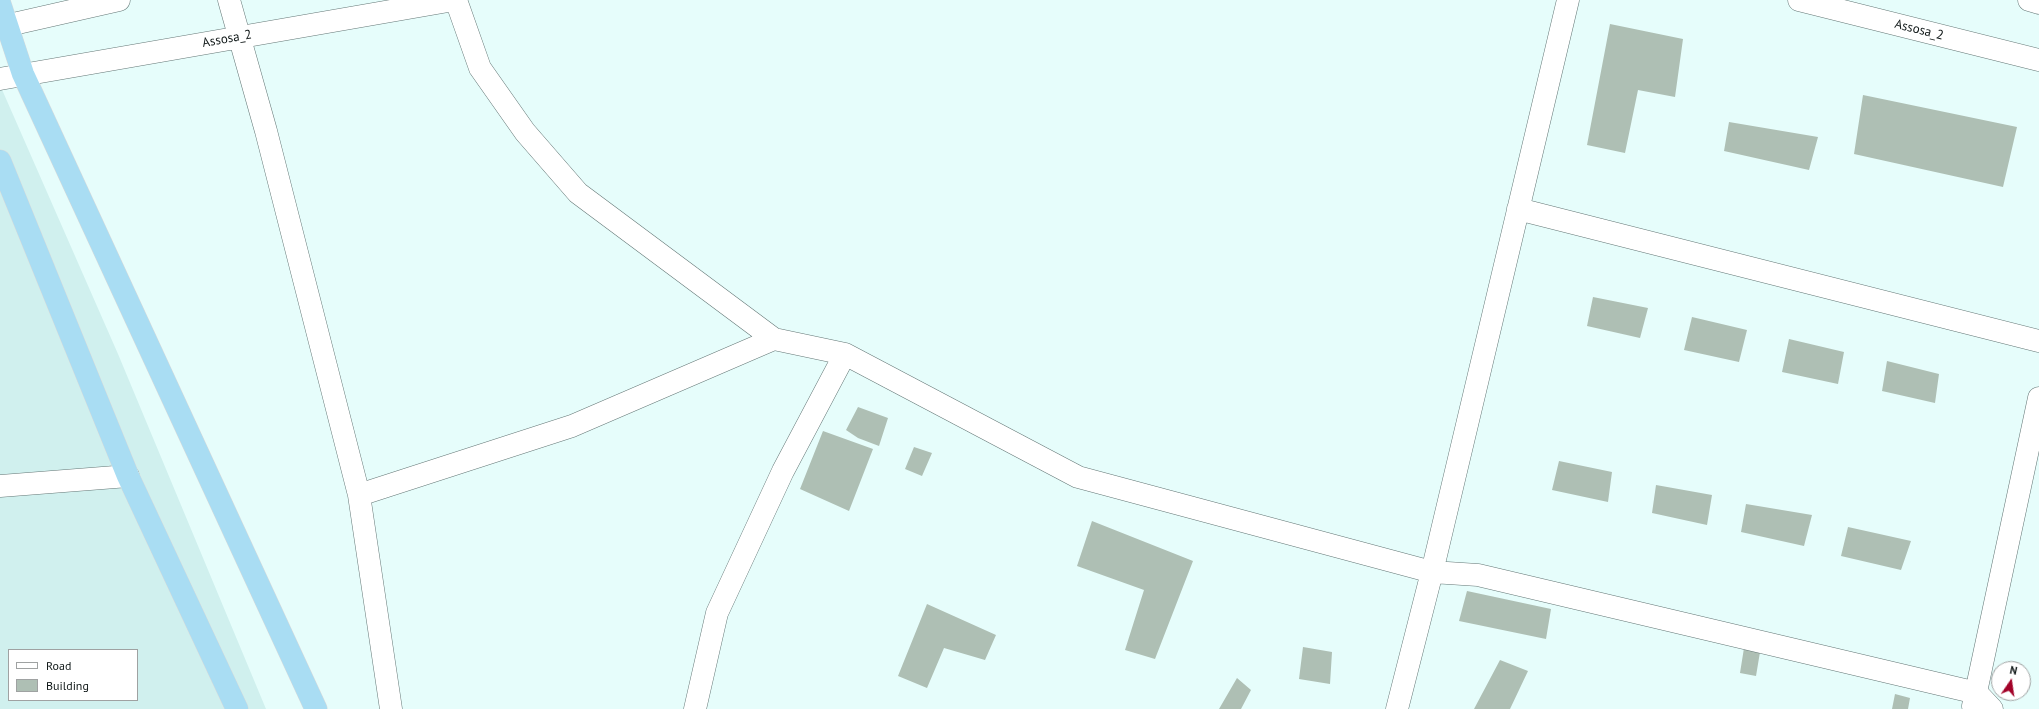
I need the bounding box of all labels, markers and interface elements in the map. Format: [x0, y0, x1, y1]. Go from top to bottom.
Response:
street label: Assosa_2 [1893, 16, 1945, 44]
street label: Assosa_2 [201, 27, 253, 51]
legend [8, 649, 138, 701]
text: Road [46, 658, 71, 673]
north arrow [1991, 661, 2031, 701]
text: N [2008, 663, 2019, 678]
text: Building [46, 678, 89, 693]

